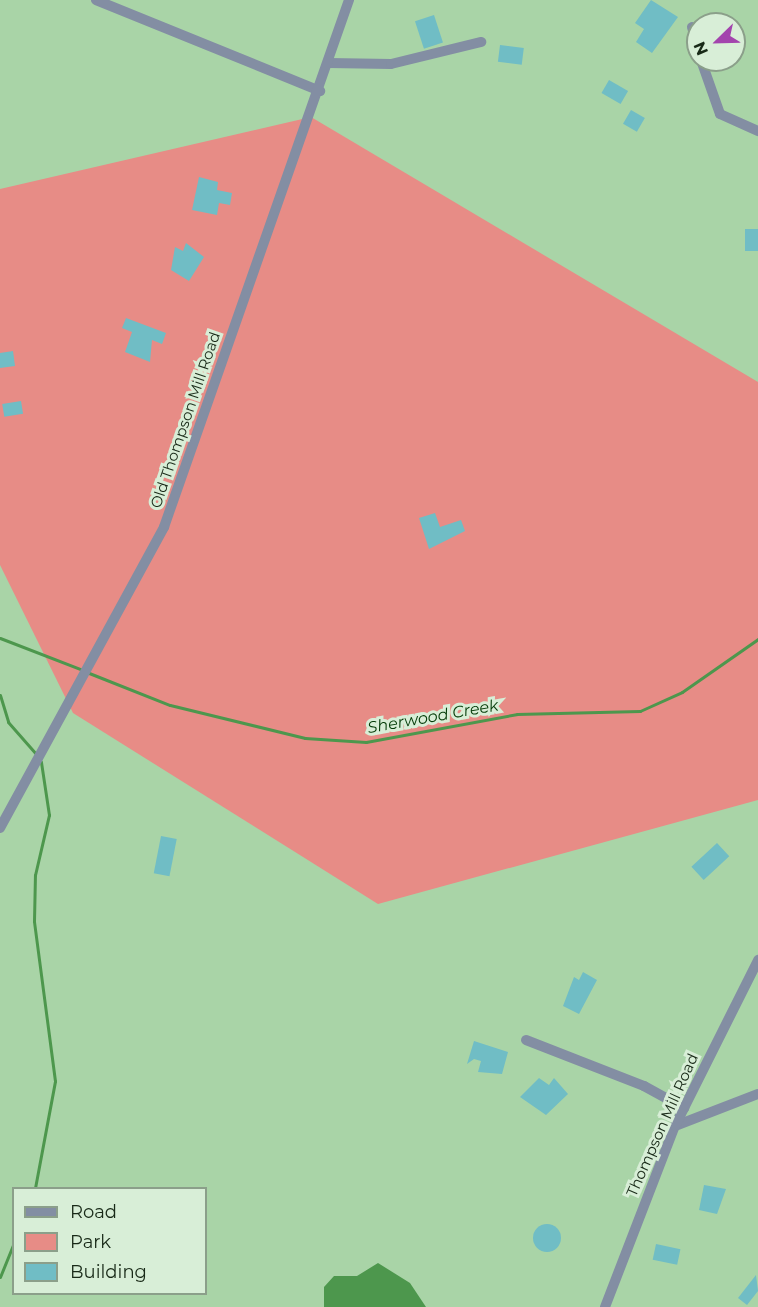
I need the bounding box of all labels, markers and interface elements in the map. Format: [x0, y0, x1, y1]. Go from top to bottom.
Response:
north arrow [686, 12, 746, 72]
text: N [690, 39, 712, 58]
street label: Old Thompson Mill Road [146, 329, 224, 511]
water label: Sherwood Creek [366, 696, 500, 738]
street label: Thompson Mill Road [622, 1051, 702, 1199]
legend [12, 1187, 207, 1295]
text: Road [70, 1201, 117, 1223]
text: Park [70, 1231, 111, 1253]
text: Building [70, 1261, 147, 1283]

